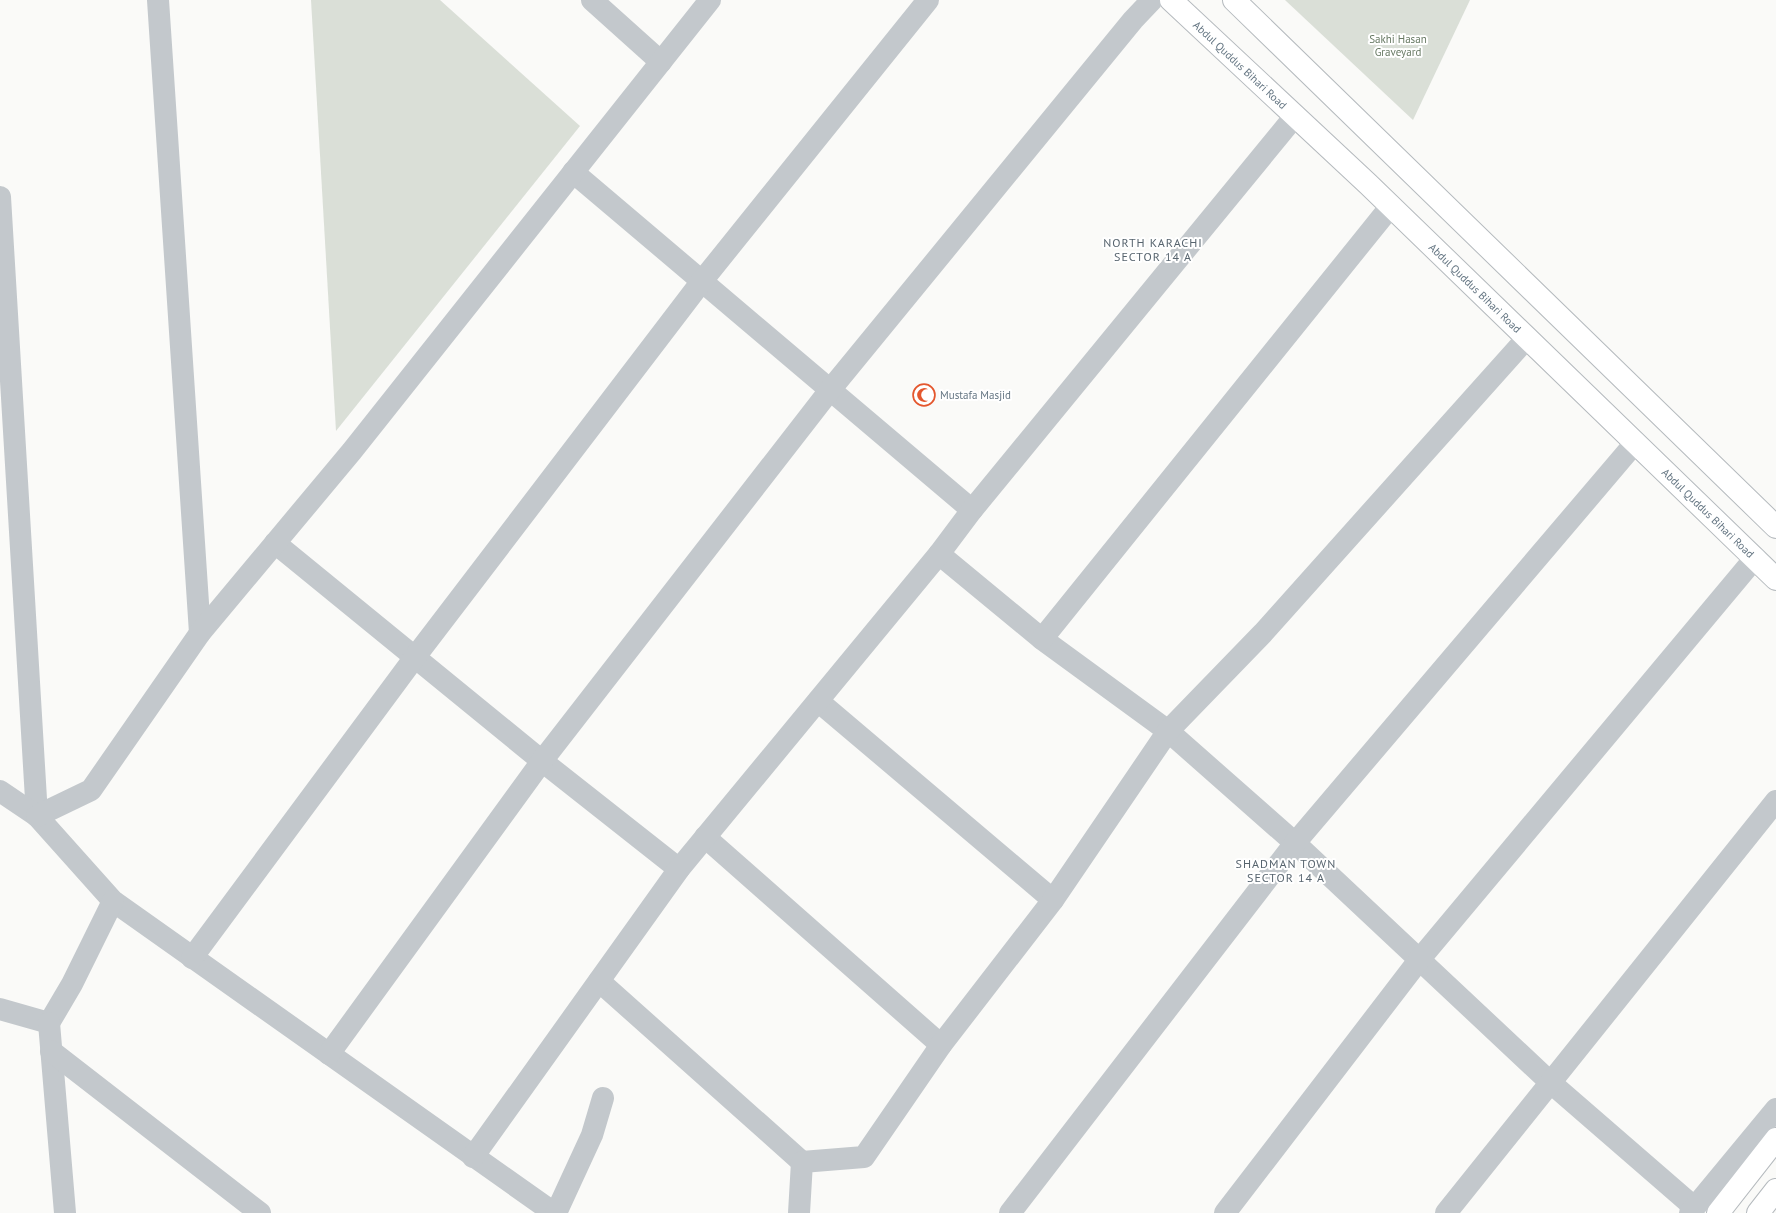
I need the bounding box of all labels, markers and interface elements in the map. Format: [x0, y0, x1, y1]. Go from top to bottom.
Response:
street label: Abdul Quddus Bihari Road [1190, 18, 1290, 112]
park label: Sakhi Hasan Graveyard [1369, 32, 1427, 59]
district label: NORTH KARACHI SECTOR 14 A [1103, 235, 1203, 264]
street label: Abdul Quddus Bihari Road [1426, 240, 1524, 336]
mosque icon: Mustafa Masjid [911, 382, 937, 408]
place label: Mustafa Masjid [940, 388, 1011, 402]
street label: Abdul Quddus Bihari Road [1659, 465, 1757, 561]
district label: SHADMAN TOWN SECTOR 14 A [1236, 856, 1336, 885]

